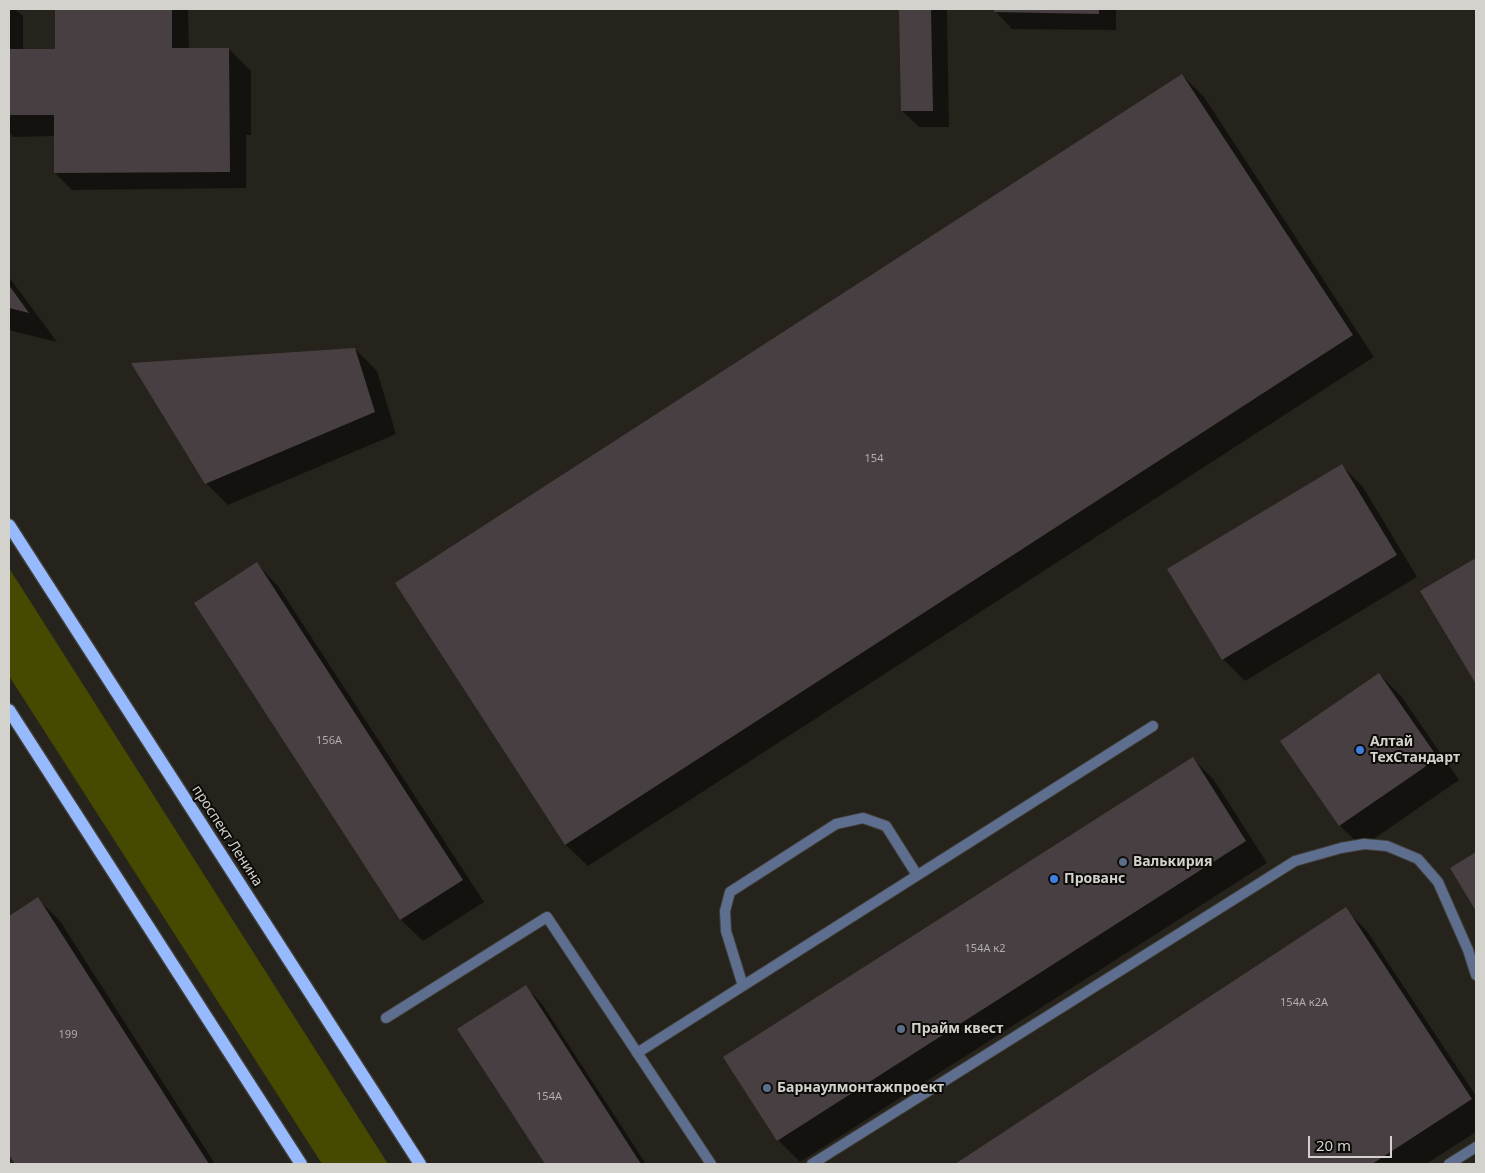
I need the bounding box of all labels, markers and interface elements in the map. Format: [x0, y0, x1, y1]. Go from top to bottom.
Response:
house number: 154 [865, 452, 883, 466]
house number: 156А [316, 734, 342, 748]
place label: Алтай ТехСтандарт [1370, 734, 1460, 766]
marker: Алтай ТехСтандарт [1354, 744, 1366, 756]
street label: проспект Ленина [188, 782, 266, 890]
place label: Валькирия [1133, 854, 1212, 870]
marker: Валькирия [1117, 856, 1129, 868]
place label: Прованс [1064, 871, 1125, 887]
marker: Прованс [1048, 873, 1060, 885]
house number: 154А к2 [965, 942, 1005, 956]
house number: 154А к2А [1280, 996, 1328, 1010]
place label: Прайм квест [911, 1021, 1003, 1037]
marker: Прайм квест [895, 1023, 907, 1035]
house number: 199 [59, 1028, 77, 1042]
place label: Барнаулмонтажпроект [777, 1080, 944, 1096]
marker: Барнаулмонтажпроект [761, 1082, 773, 1094]
house number: 154А [536, 1090, 562, 1104]
scale bar [1310, 1126, 1394, 1158]
text: 20 m [1316, 1135, 1351, 1155]

